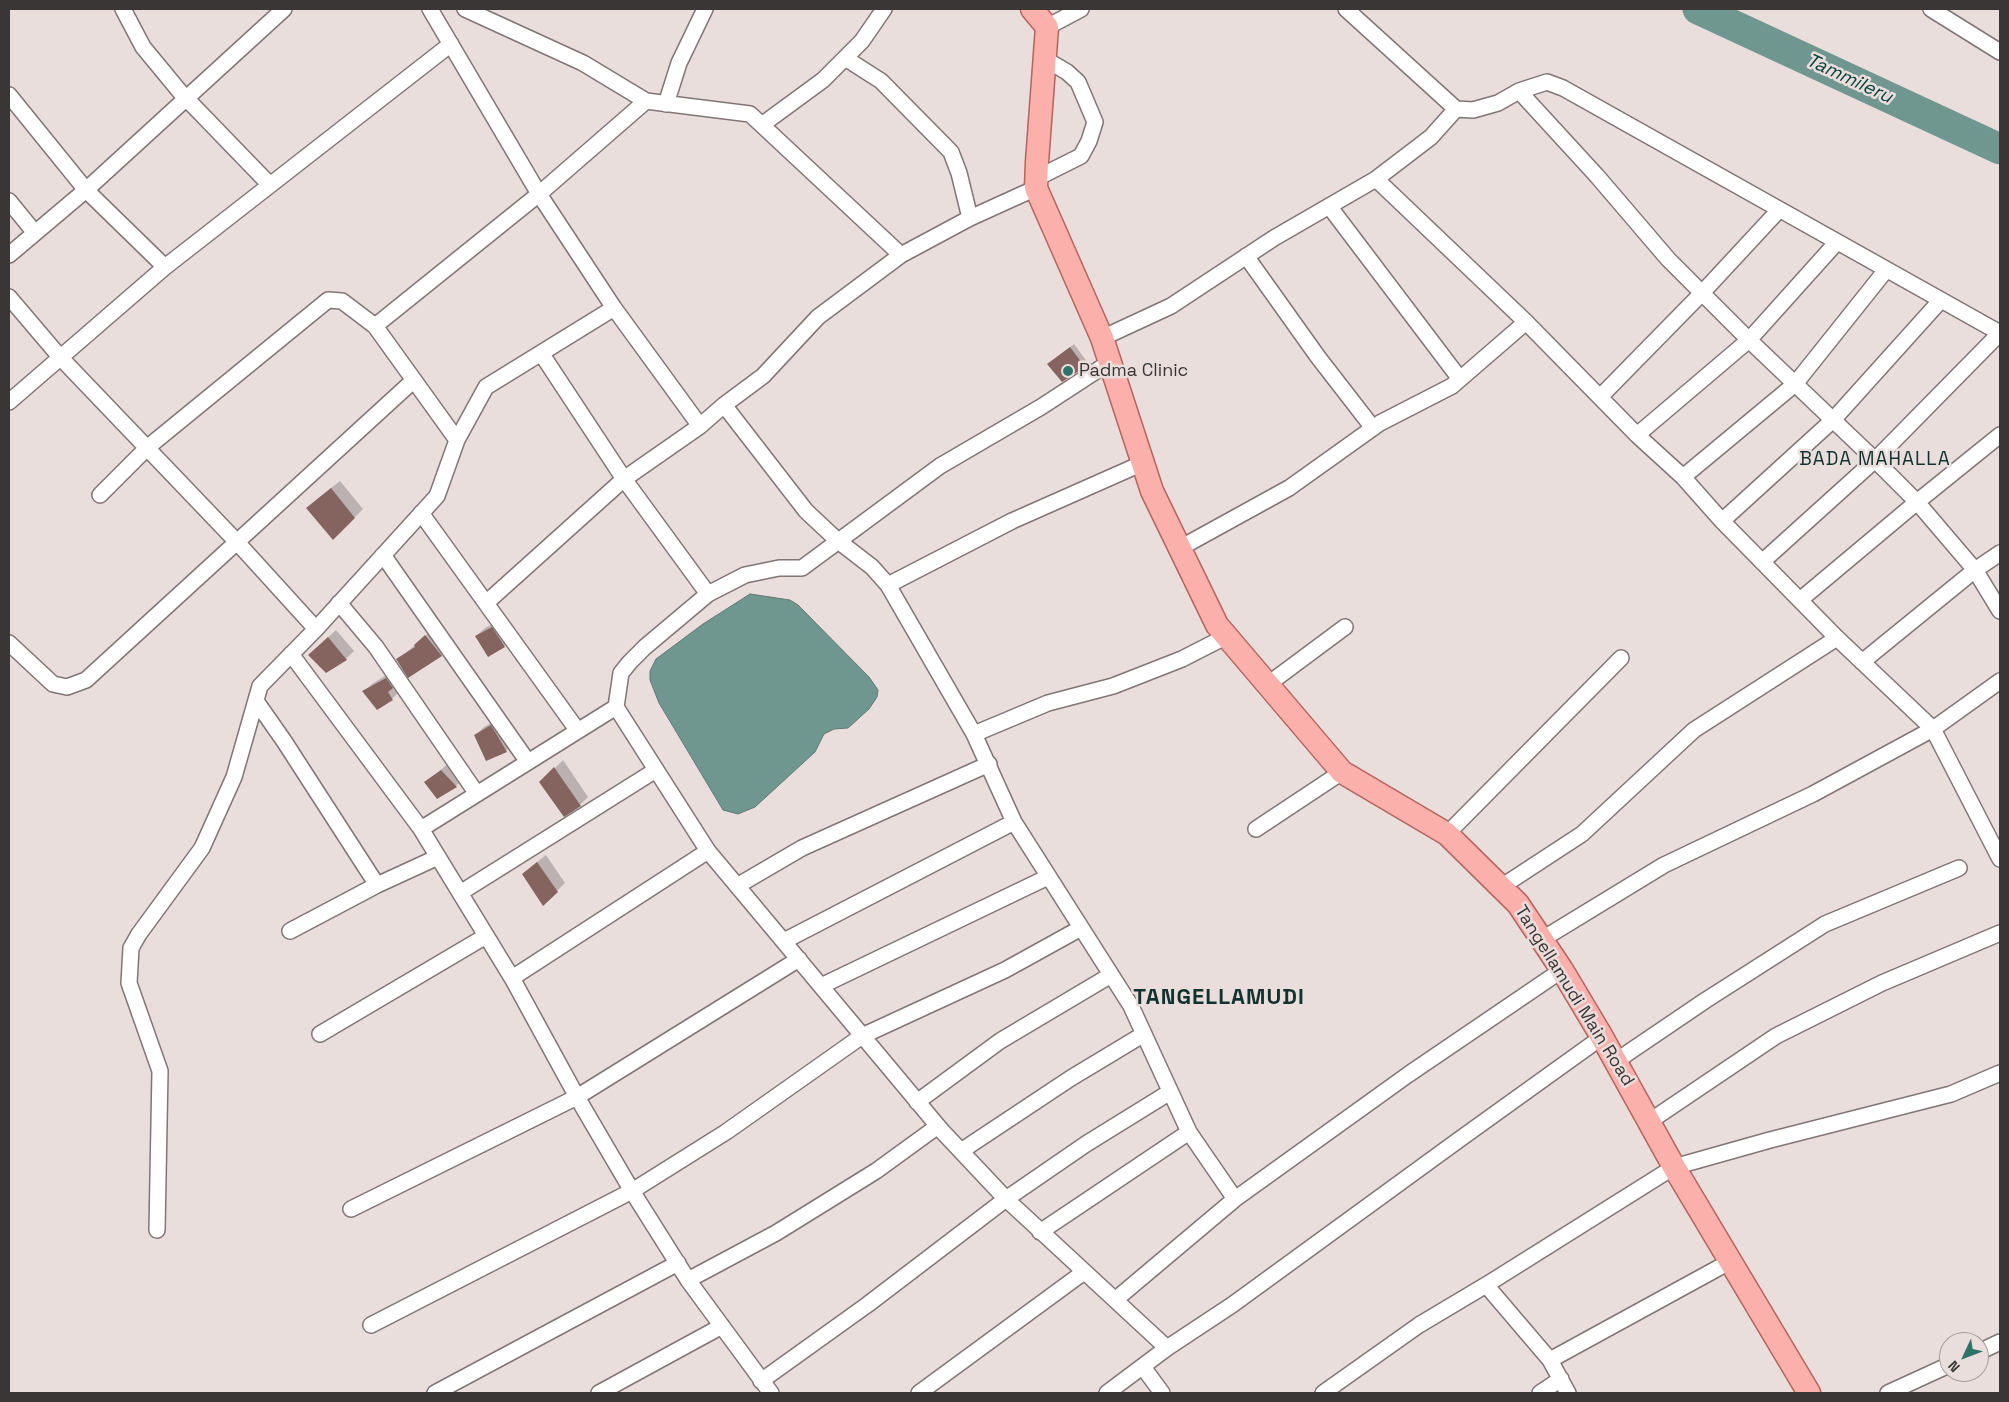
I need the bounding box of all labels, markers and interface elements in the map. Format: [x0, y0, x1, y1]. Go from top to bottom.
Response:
water label: Tammileru [1802, 49, 1896, 109]
place label: Padma Clinic [1079, 360, 1188, 382]
marker: Padma Clinic [1061, 364, 1075, 378]
district label: BADA MAHALLA [1798, 449, 1952, 471]
street label: Tangellamudi Main Road [1509, 902, 1639, 1090]
district label: TANGELLAMUDI [1132, 985, 1306, 1011]
north arrow [1939, 1332, 1989, 1382]
text: N [1944, 1357, 1964, 1376]

